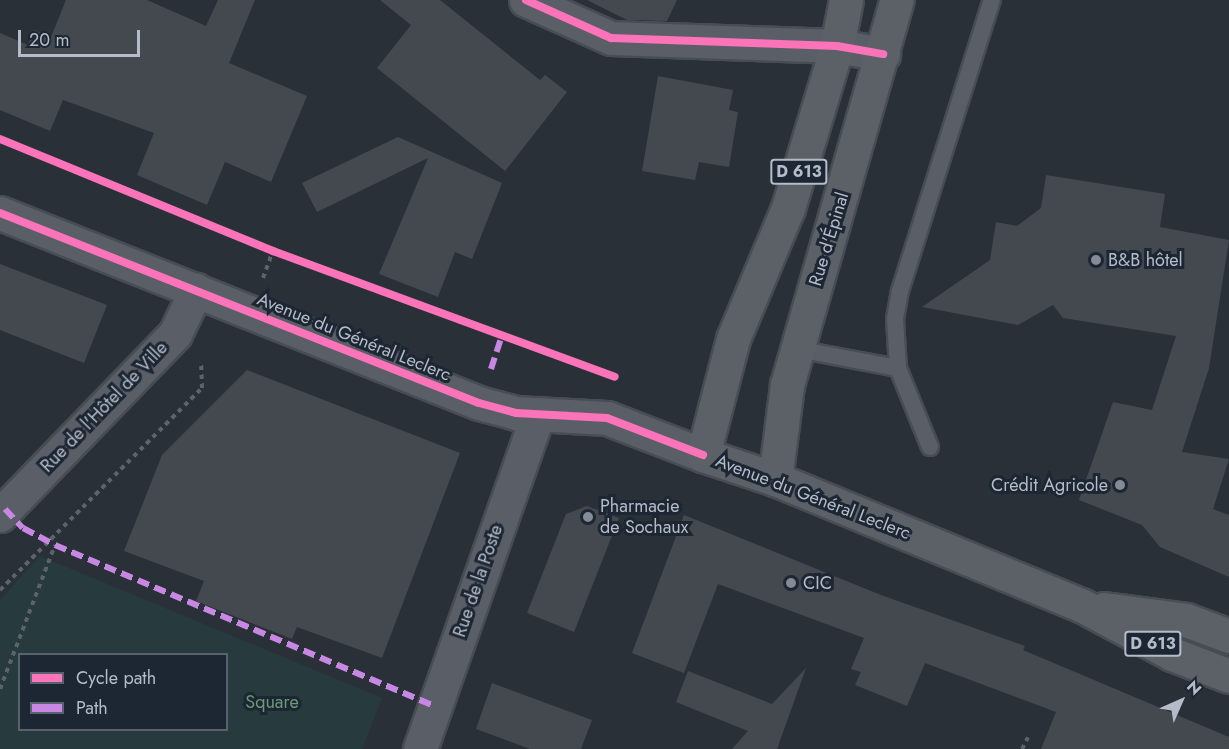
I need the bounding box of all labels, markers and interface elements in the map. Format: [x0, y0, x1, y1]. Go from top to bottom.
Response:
scale bar [21, 18, 142, 56]
text: 20 m [29, 27, 69, 53]
road number: D 613 [769, 159, 829, 185]
street label: Rue d'Épinal [805, 190, 853, 288]
place label: B&B hôtel [1108, 249, 1183, 271]
marker: B&B hôtel [1089, 253, 1103, 267]
street label: Avenue du Général Leclerc [254, 288, 454, 386]
street label: Rue de l'Hôtel de Ville [36, 337, 172, 477]
street label: Avenue du Général Leclerc [713, 450, 913, 544]
place label: Crédit Agricole [991, 474, 1108, 496]
marker: Crédit Agricole [1113, 478, 1127, 492]
place label: Pharmacie de Sochaux [600, 496, 688, 538]
marker: Pharmacie de Sochaux [581, 510, 595, 524]
street label: Rue de la Poste [449, 522, 507, 640]
place label: CIC [803, 572, 832, 594]
marker: CIC [784, 576, 798, 590]
road number: D 613 [1123, 631, 1183, 657]
legend [18, 653, 228, 731]
text: Cycle path [76, 665, 156, 691]
north arrow [1151, 671, 1211, 731]
text: N [1181, 675, 1207, 701]
park label: Square [245, 691, 299, 713]
text: Path [76, 695, 108, 721]

